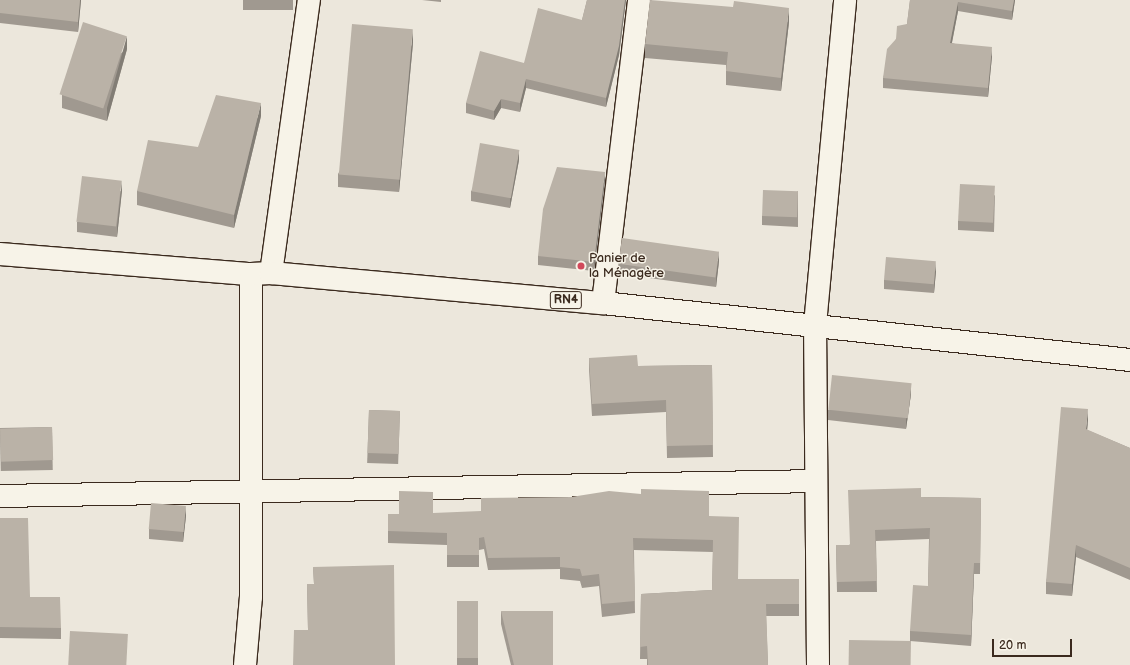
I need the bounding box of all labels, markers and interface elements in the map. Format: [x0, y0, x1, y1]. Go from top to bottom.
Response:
place label: Panier de la Ménagère [589, 251, 664, 282]
marker: Panier de la Ménagère [576, 261, 586, 271]
road number: RN4 [549, 290, 583, 310]
scale bar [994, 631, 1074, 657]
text: 20 m [999, 638, 1026, 653]

